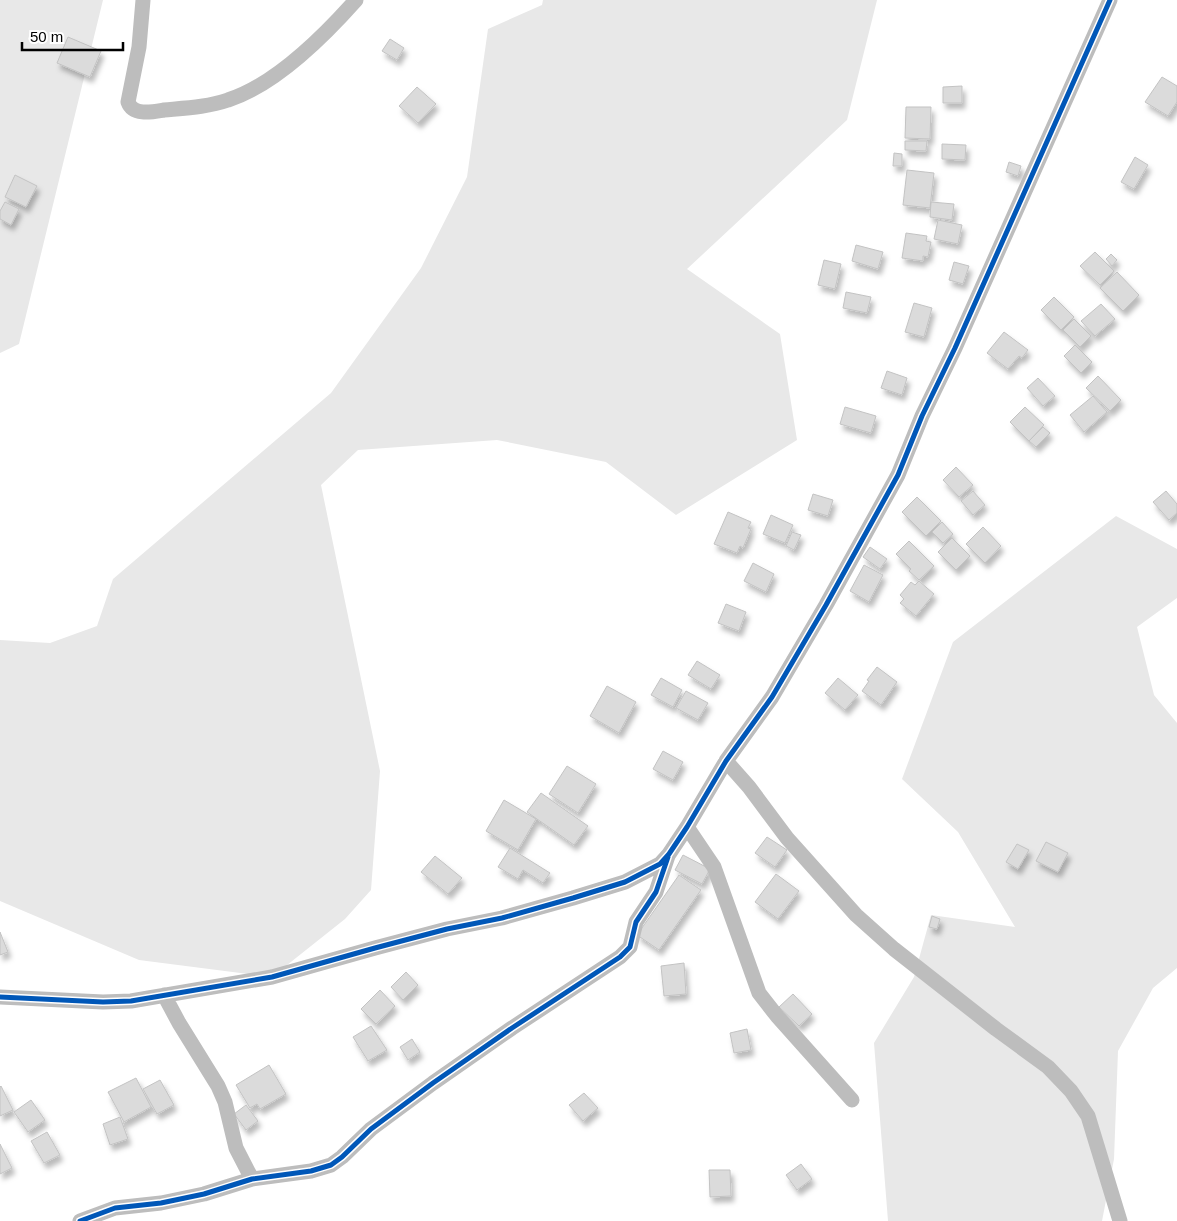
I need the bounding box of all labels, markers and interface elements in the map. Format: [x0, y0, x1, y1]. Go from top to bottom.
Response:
scale bar [22, 20, 124, 52]
text: 50 m [30, 28, 63, 45]

